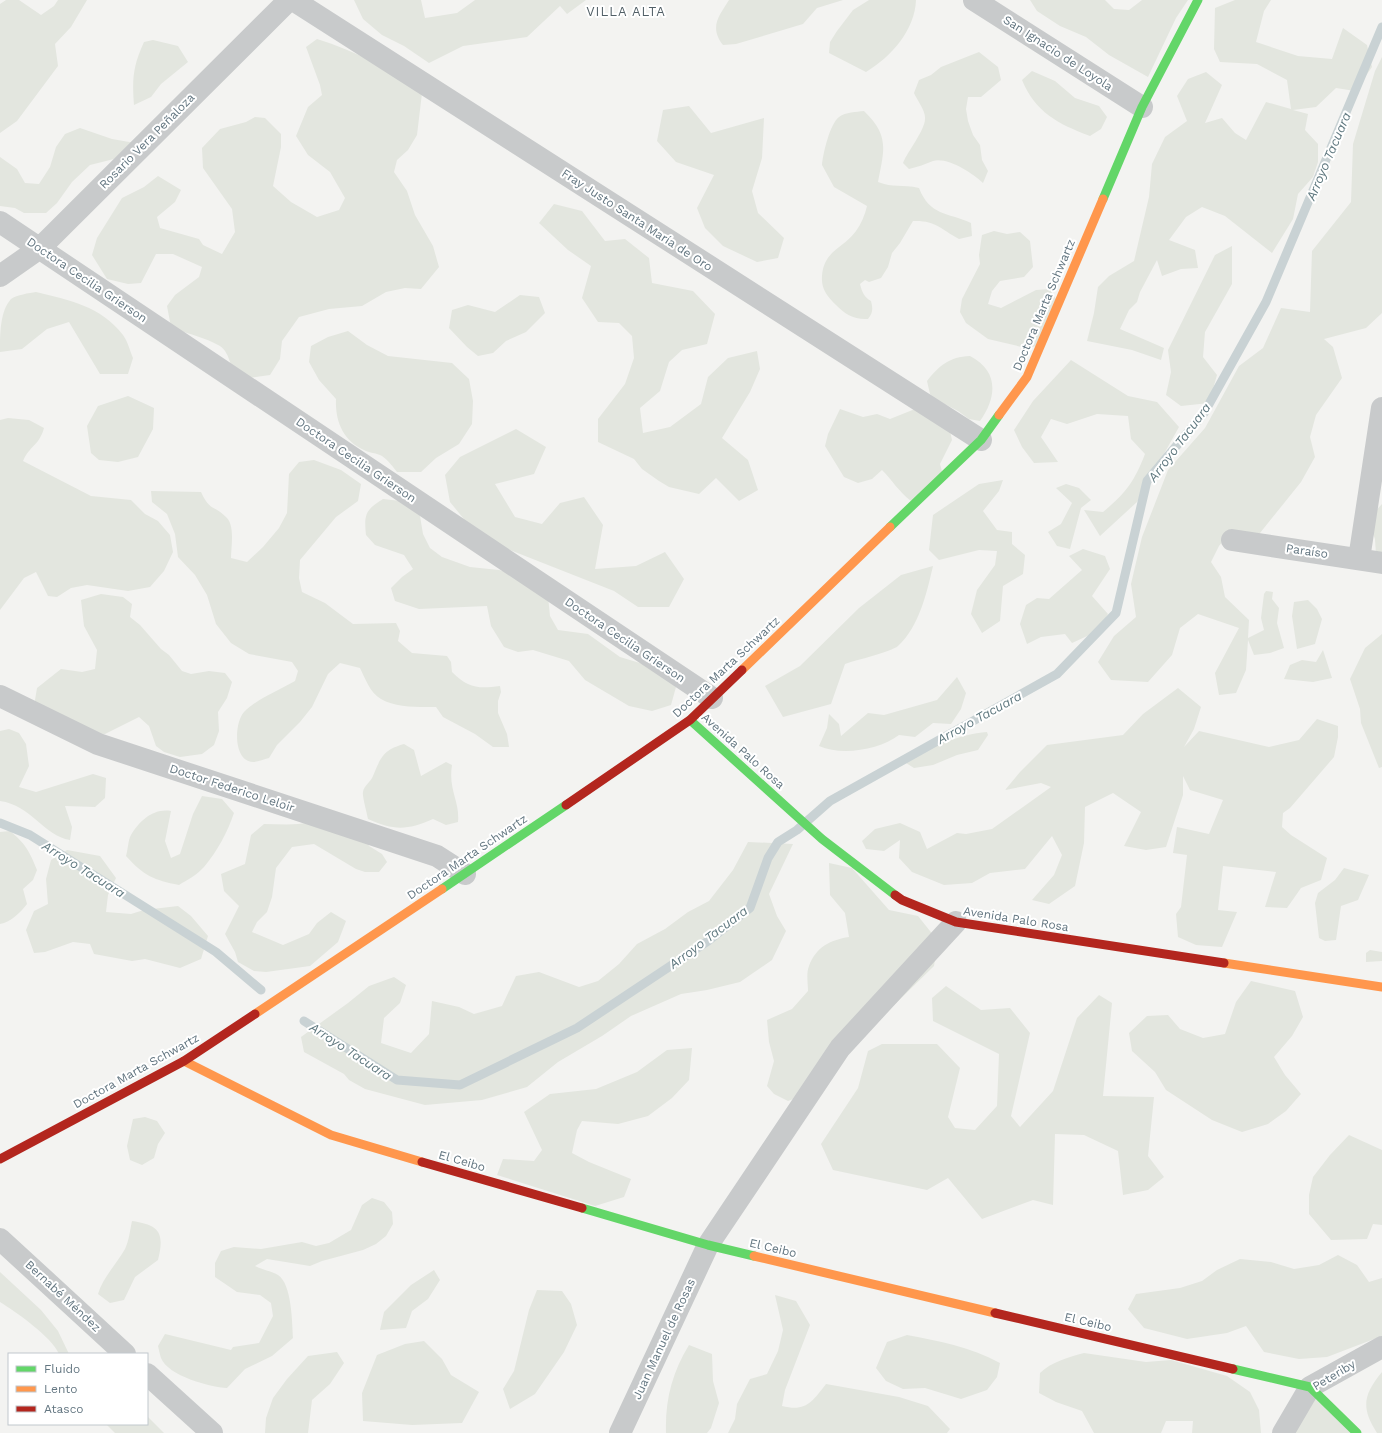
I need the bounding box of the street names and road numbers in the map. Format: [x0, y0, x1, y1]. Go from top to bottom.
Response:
street label: San Ignacio de Loyola [1001, 12, 1115, 94]
street label: Rosario Vera Peñaloza [96, 90, 198, 192]
street label: Fray Justo Santa María de Oro [559, 166, 715, 274]
street label: Doctora Cecilia Grierson [24, 234, 150, 326]
street label: Doctora Marta Schwartz [1010, 237, 1078, 373]
street label: Doctora Cecilia Grierson [293, 414, 419, 506]
street label: Paraíso [1285, 541, 1329, 561]
street label: Doctora Cecilia Grierson [562, 594, 688, 686]
street label: Doctora Marta Schwartz [669, 614, 783, 720]
street label: Avenida Palo Rosa [699, 710, 787, 792]
street label: Doctor Federico Leloir [168, 761, 296, 815]
street label: Doctora Marta Schwartz [404, 812, 530, 902]
street label: Avenida Palo Rosa [962, 904, 1070, 934]
street label: Doctora Marta Schwartz [71, 1031, 201, 1111]
street label: El Ceibo [437, 1148, 487, 1174]
street label: El Ceibo [748, 1236, 798, 1260]
street label: Bernabé Méndez [22, 1258, 104, 1334]
street label: Juan Manuel de Rosas [630, 1276, 698, 1402]
street label: El Ceibo [1063, 1310, 1113, 1334]
street label: Peteriby [1310, 1356, 1359, 1393]

